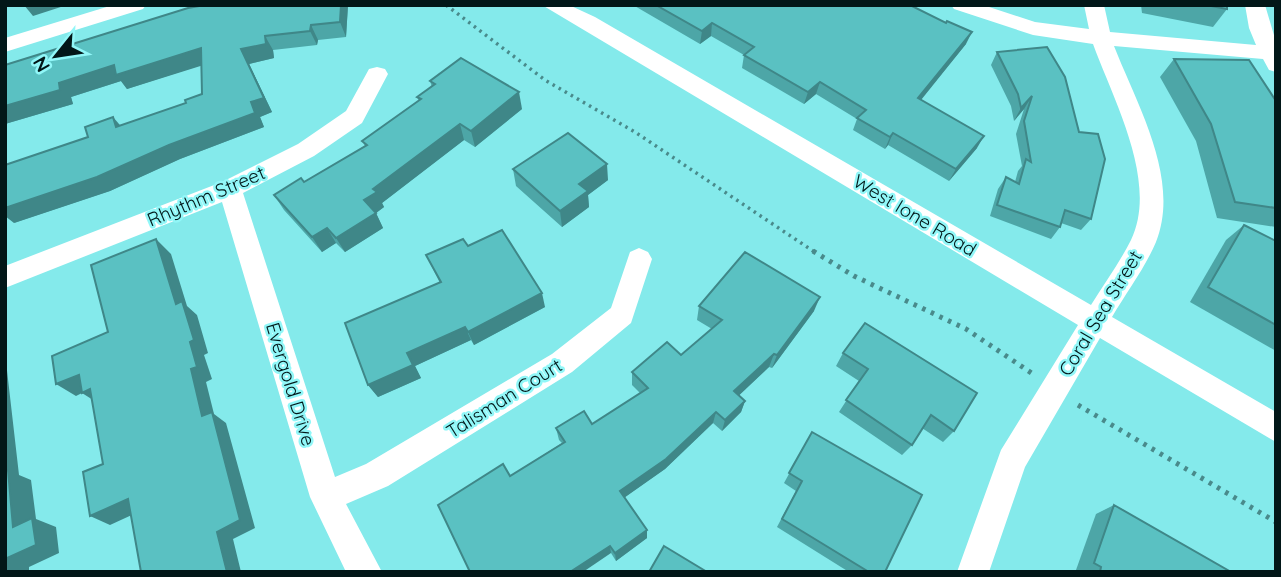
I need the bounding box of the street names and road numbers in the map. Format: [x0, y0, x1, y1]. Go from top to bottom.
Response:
street label: Rhythm Street [143, 160, 269, 232]
street label: West Ione Road [849, 169, 981, 261]
street label: Coral Sea Street [1053, 246, 1147, 380]
street label: Evergold Drive [261, 319, 321, 449]
street label: Talisman Court [442, 353, 566, 443]

